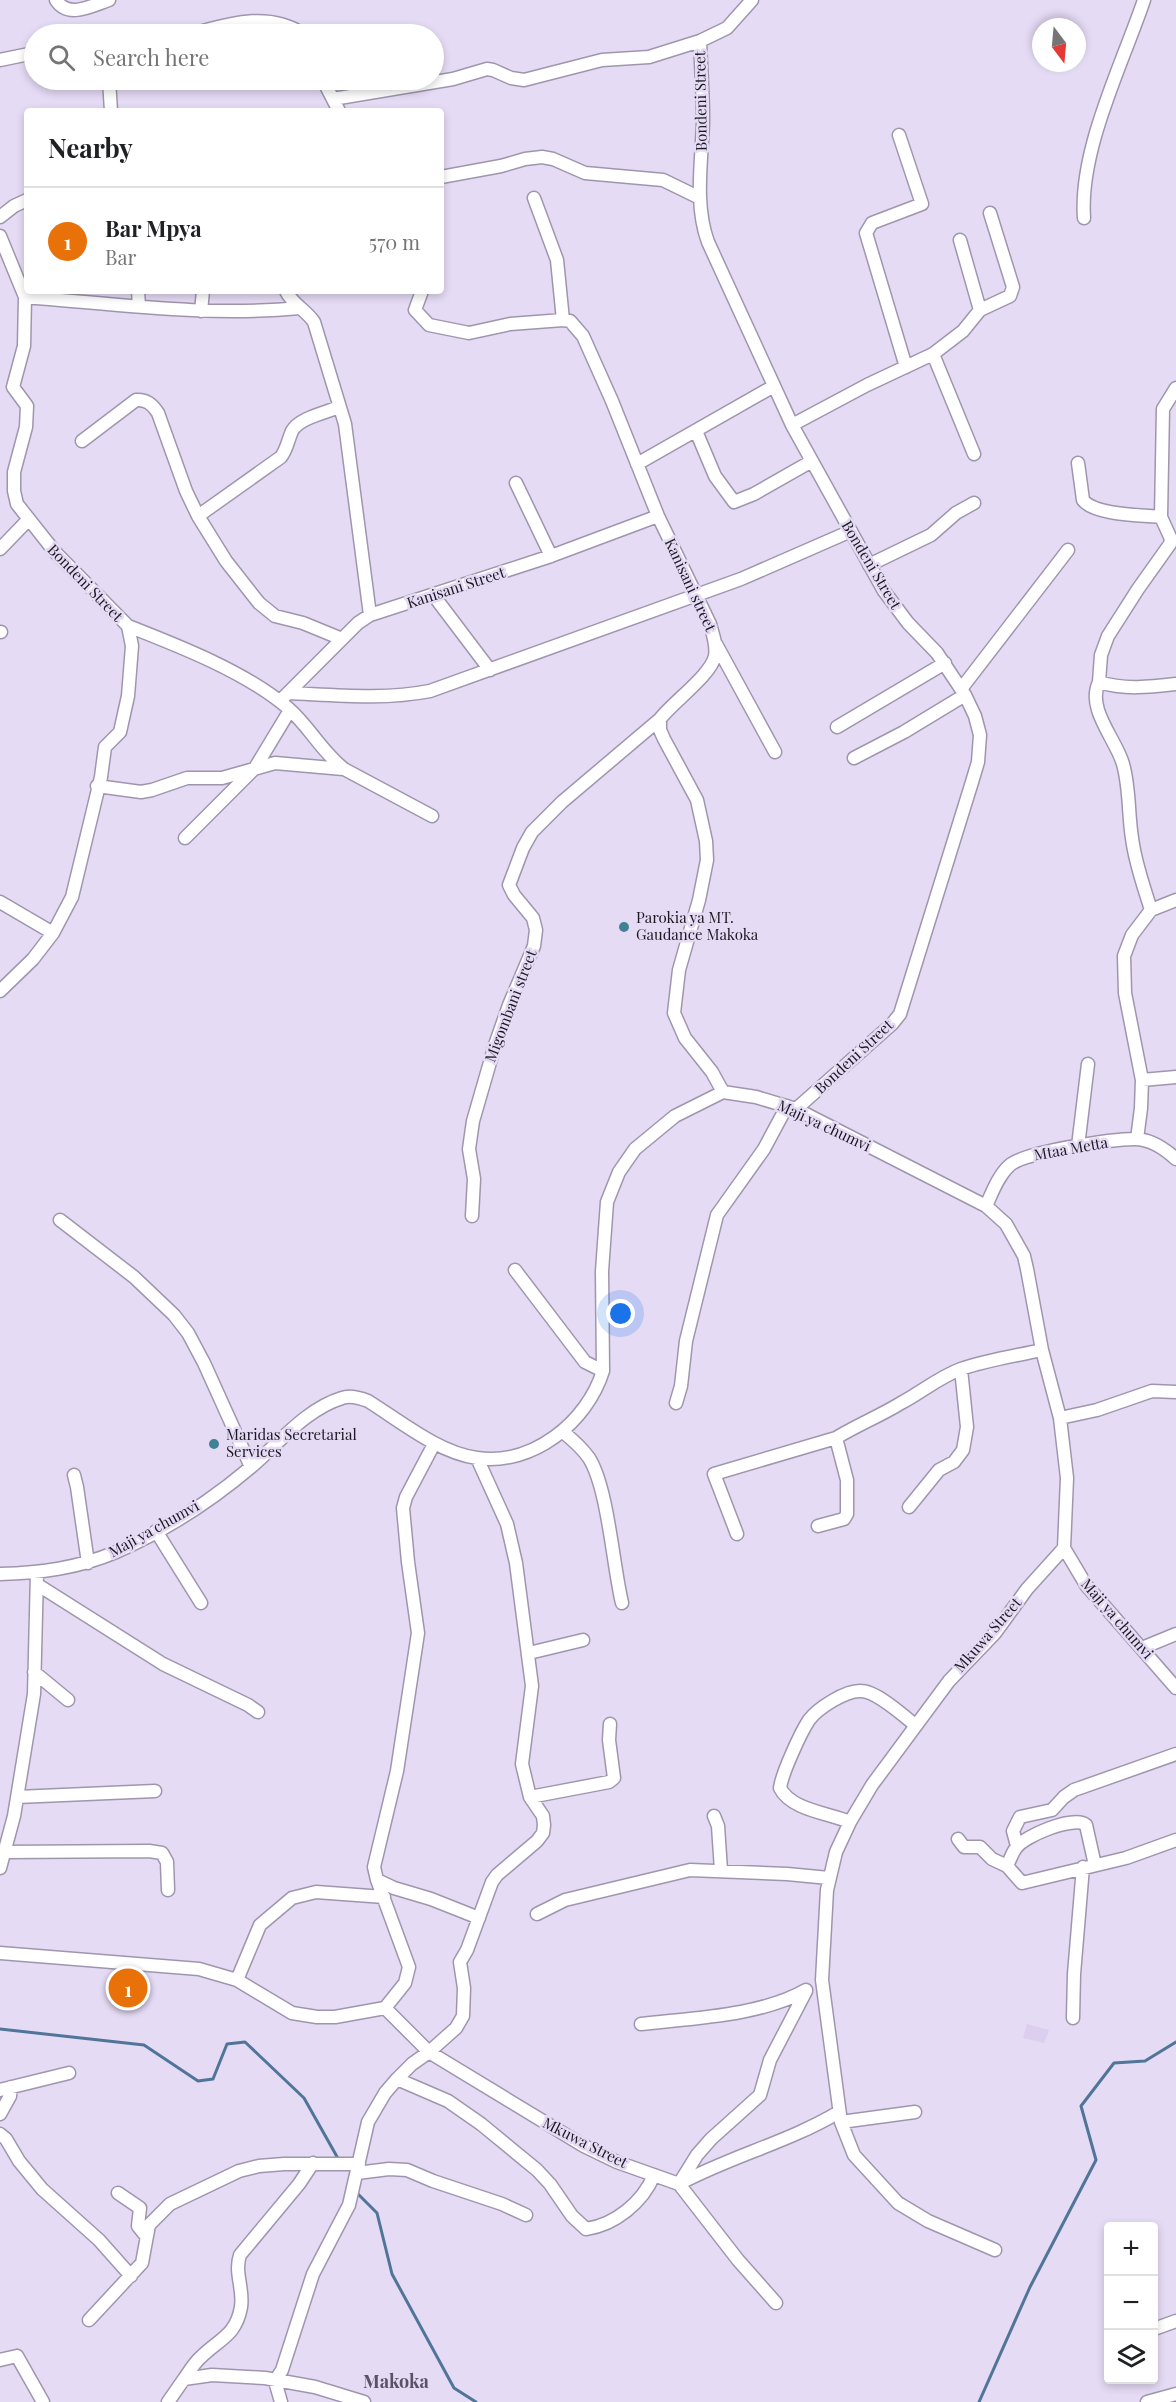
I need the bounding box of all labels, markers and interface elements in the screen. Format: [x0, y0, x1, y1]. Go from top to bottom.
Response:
north arrow [1032, 18, 1086, 72]
search box [24, 24, 444, 90]
icon: search [45, 41, 78, 74]
text: Search here [93, 42, 209, 72]
street label: Bondeni Street [689, 50, 711, 151]
text: Nearby [48, 130, 133, 165]
text: Bar Mpya [105, 213, 202, 243]
text: 1 [64, 228, 71, 255]
text: 570 m [369, 228, 420, 255]
text: Bar [105, 243, 136, 270]
street label: Bondeni Street [837, 516, 907, 613]
street label: Kanisani street [661, 535, 722, 635]
street label: Bondeni Street [44, 539, 128, 626]
street label: Kanisani Street [404, 562, 508, 612]
place label: Parokia ya MT. Gaudance Makoka [636, 907, 759, 944]
marker: Parokia ya MT. Gaudance Makoka [617, 920, 631, 934]
street label: Migombani street [479, 946, 541, 1065]
street label: Bondeni Street [810, 1014, 897, 1098]
street label: Maji ya chumvi [775, 1095, 875, 1156]
street label: Mtaa Metta [1032, 1132, 1110, 1164]
your location [606, 1299, 635, 1328]
place label: Maridas Secretarial Services [226, 1424, 357, 1461]
marker: Maridas Secretarial Services [207, 1437, 221, 1451]
street label: Maji ya chumvi [105, 1495, 203, 1561]
street label: Maji ya chumvi [1077, 1574, 1159, 1663]
street label: Mkuwa Street [949, 1592, 1026, 1676]
pin: 1 [108, 1966, 148, 2010]
street label: Mkuwa Street [540, 2112, 632, 2172]
map controls [1104, 2222, 1158, 2384]
button: + [1104, 2222, 1158, 2276]
button: − [1104, 2276, 1158, 2330]
button: layers [1104, 2330, 1158, 2384]
district label: Makoka [363, 2369, 430, 2393]

